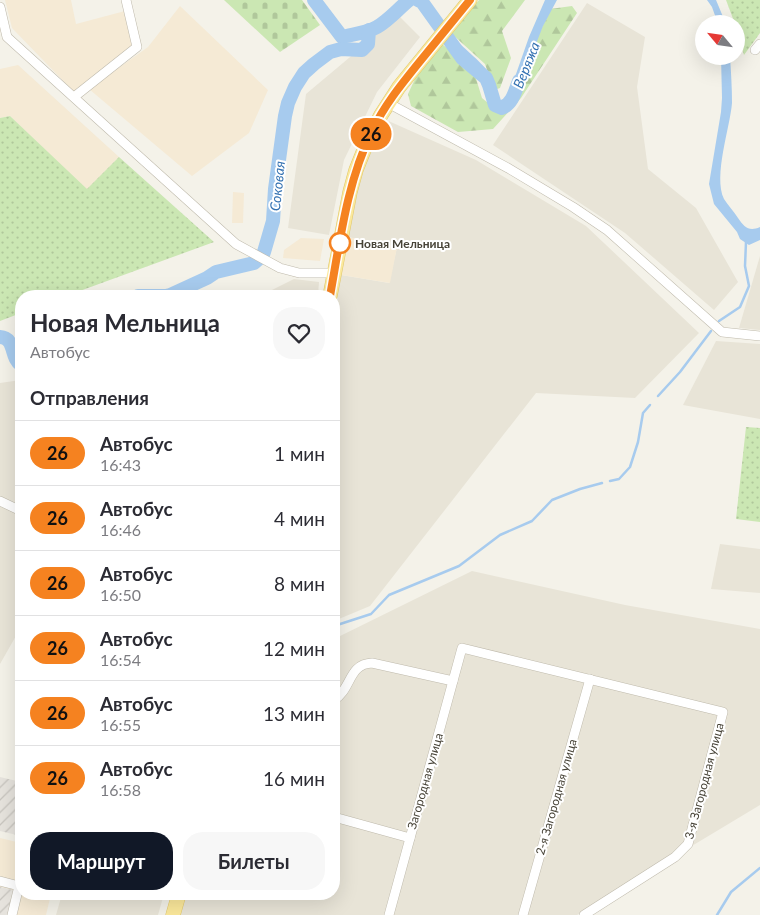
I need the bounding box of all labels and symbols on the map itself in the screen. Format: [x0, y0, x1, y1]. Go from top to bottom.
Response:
north arrow [695, 15, 745, 65]
water label: Веряжа [509, 39, 543, 91]
line badge: 26 [348, 118, 394, 150]
water label: Соковая [266, 160, 288, 212]
marker: Новая Мельница [329, 232, 351, 254]
place label: Новая Мельница [355, 236, 450, 251]
street label: 3-я Загородная улица [681, 721, 727, 841]
street label: Загородная улица [404, 731, 446, 831]
street label: 2-я Загородная улица [532, 737, 580, 857]

